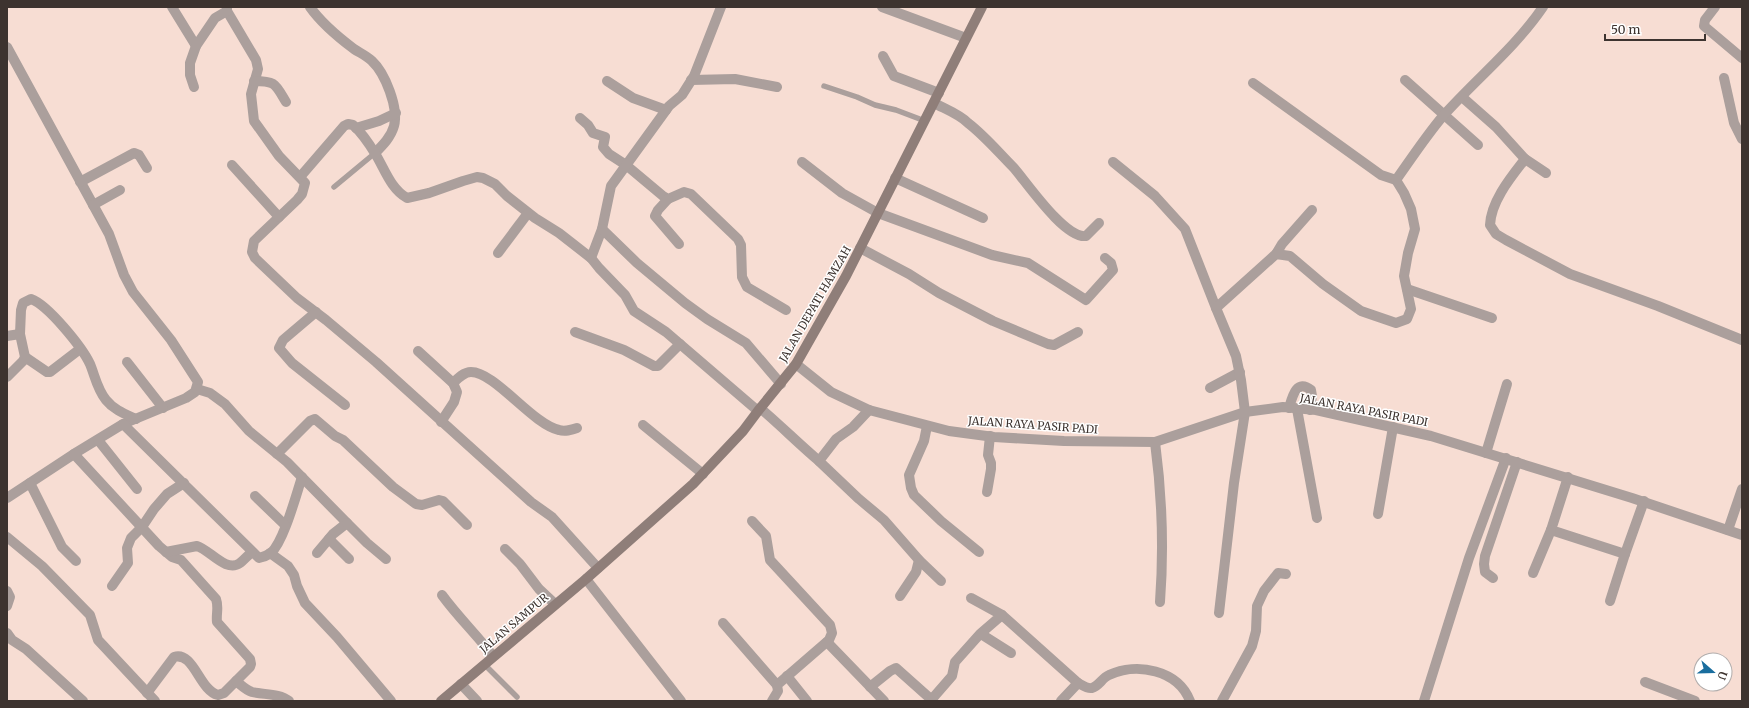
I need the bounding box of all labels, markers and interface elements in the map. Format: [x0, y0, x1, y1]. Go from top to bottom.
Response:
scale bar [1605, 16, 1705, 42]
text: 50 m [1611, 22, 1640, 37]
street label: JALAN DEPATI HAMZAH [775, 243, 854, 366]
street label: JALAN RAYA PASIR PADI [1298, 391, 1429, 429]
street label: JALAN RAYA PASIR PADI [967, 413, 1098, 437]
street label: JALAN SAMPUR [476, 590, 552, 657]
north arrow [1693, 652, 1733, 692]
text: U [1714, 669, 1730, 682]

